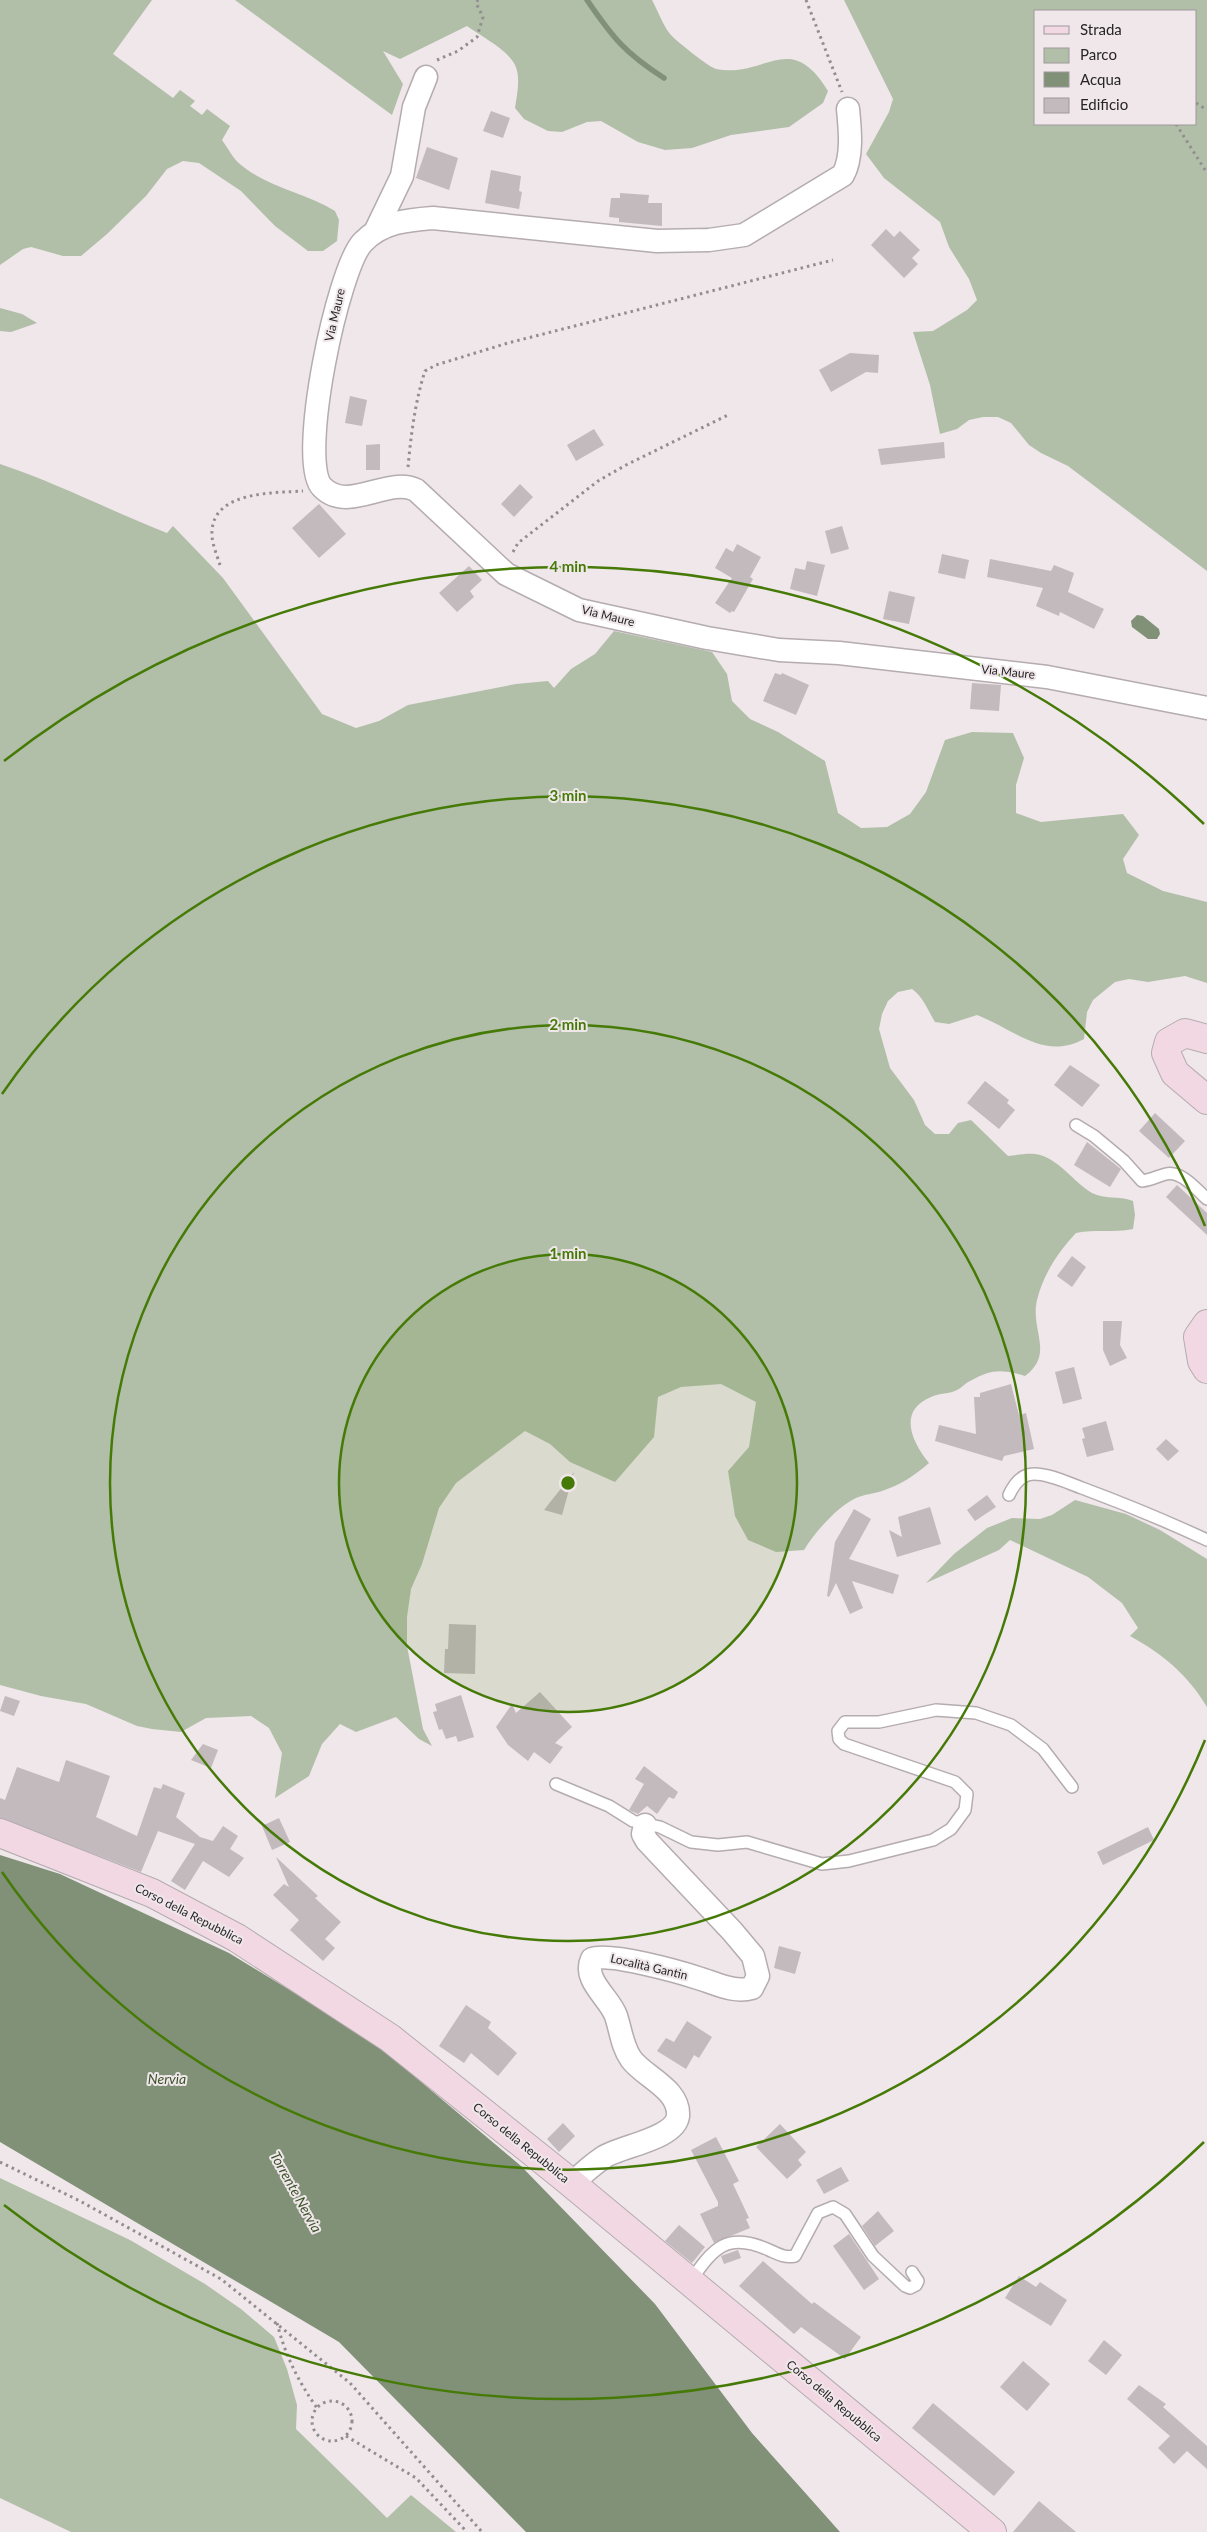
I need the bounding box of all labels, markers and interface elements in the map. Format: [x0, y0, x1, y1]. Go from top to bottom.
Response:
legend [1034, 10, 1197, 125]
text: Strada [1080, 20, 1122, 38]
text: Parco [1080, 45, 1117, 63]
text: Acqua [1080, 70, 1121, 88]
text: Edificio [1080, 95, 1128, 113]
street label: Via Maure [321, 287, 348, 343]
text: 4 min [549, 557, 587, 575]
street label: Via Maure [580, 602, 636, 629]
street label: Via Maure [980, 661, 1036, 682]
text: 3 min [549, 786, 587, 804]
text: 2 min [549, 1015, 587, 1033]
text: 1 min [549, 1244, 587, 1262]
centre of rings [559, 1474, 577, 1492]
street label: Corso della Repubblica [133, 1880, 246, 1947]
street label: Località Gantin [609, 1950, 689, 1983]
water label: Nervia [148, 2070, 186, 2087]
street label: Corso della Repubblica [470, 2099, 573, 2186]
water label: Torrente Nervia [267, 2148, 326, 2235]
street label: Corso della Repubblica [784, 2356, 885, 2445]

